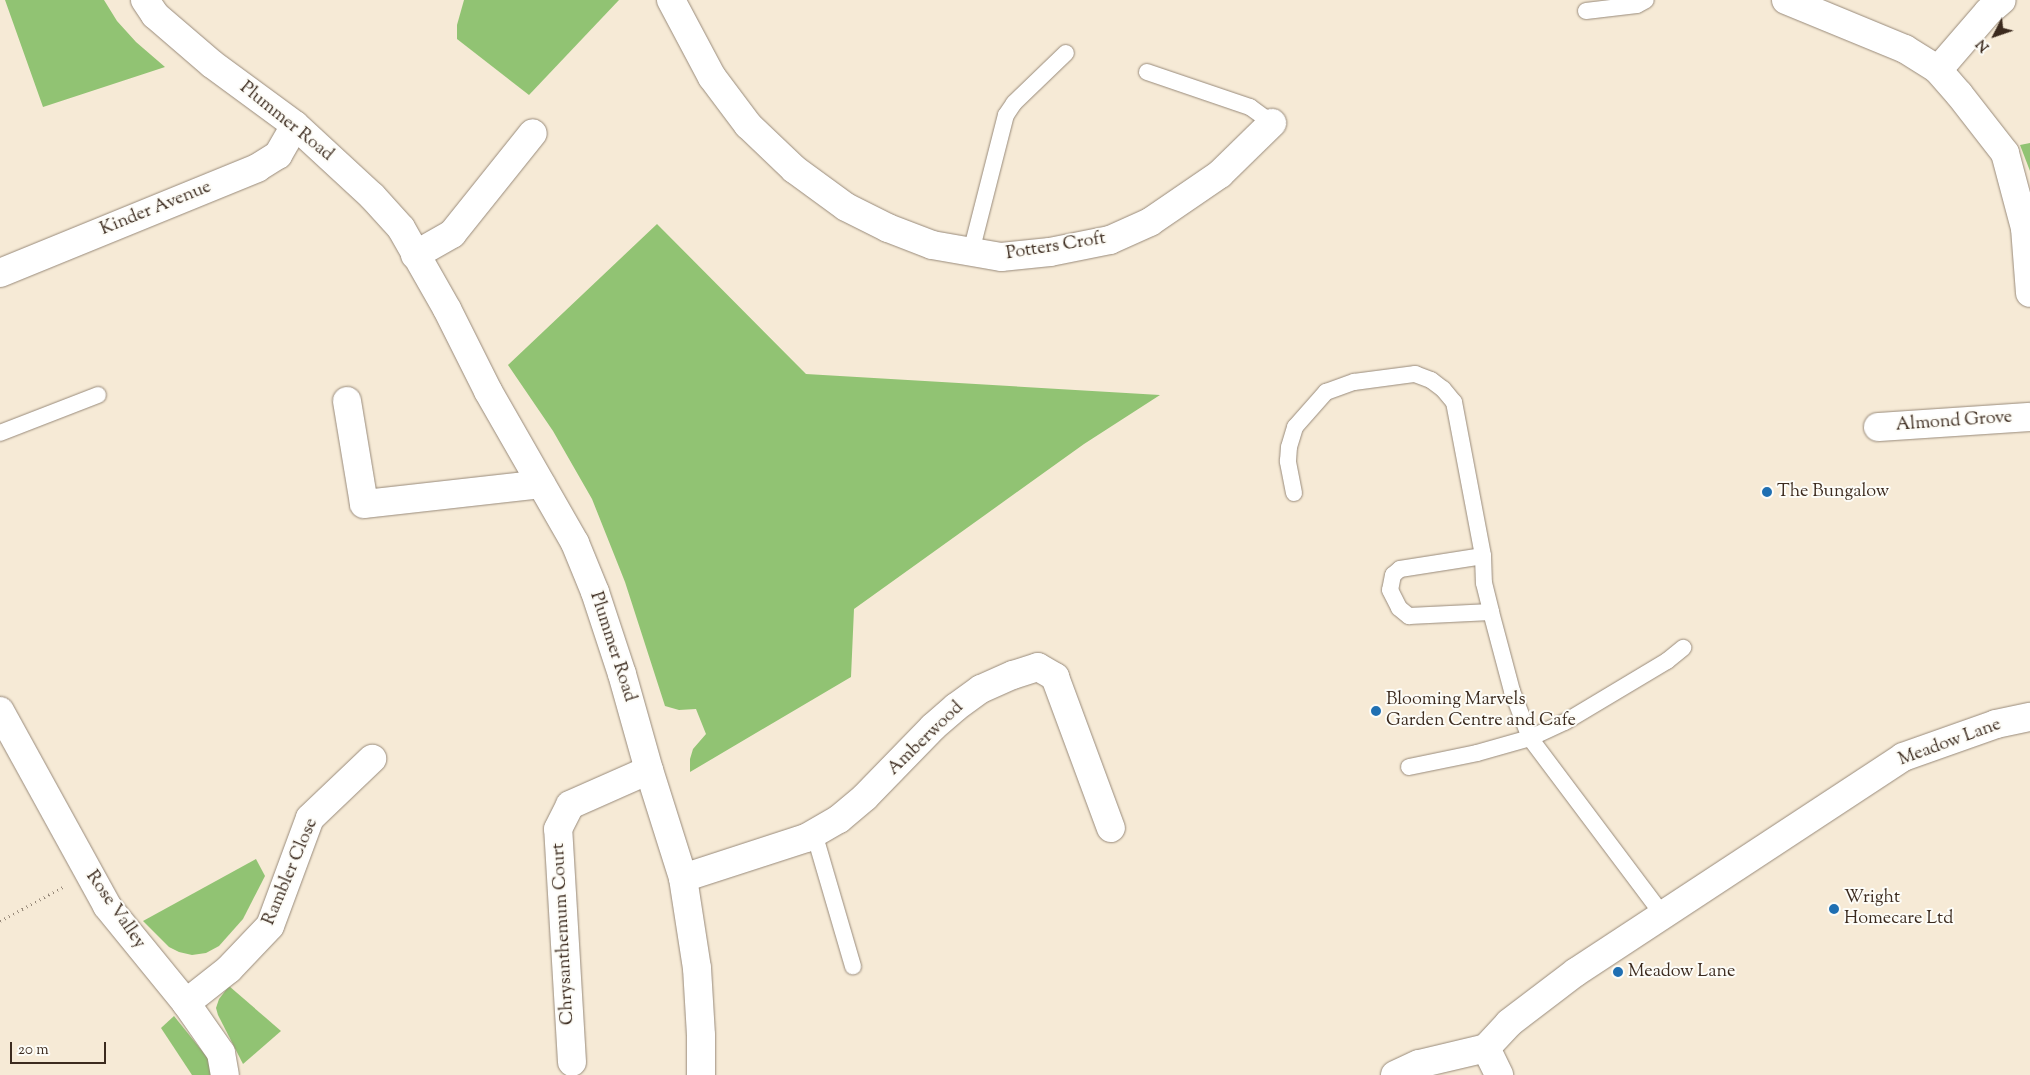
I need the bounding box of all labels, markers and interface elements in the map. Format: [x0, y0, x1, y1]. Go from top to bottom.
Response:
north arrow [1970, 10, 2020, 60]
text: N [1972, 34, 1995, 56]
street label: Plummer Road [235, 78, 337, 166]
street label: Kinder Avenue [97, 177, 215, 241]
street label: Potters Croft [1005, 228, 1107, 266]
street label: Almond Grove [1895, 407, 2013, 437]
place label: The Bungalow [1777, 481, 1889, 503]
marker: The Bungalow [1761, 486, 1773, 498]
street label: Plummer Road [584, 589, 640, 705]
place label: Blooming Marvels Garden Centre and Cafe [1386, 690, 1576, 732]
street label: Amberwood [884, 698, 968, 780]
marker: Blooming Marvels Garden Centre and Cafe [1370, 705, 1382, 717]
street label: Meadow Lane [1896, 714, 2004, 772]
street label: Rambler Close [259, 815, 323, 929]
street label: Chrysanthemum Court [548, 842, 580, 1026]
street label: Rose Valley [80, 867, 150, 953]
place label: Wright Homecare Ltd [1844, 888, 1953, 931]
marker: Wright Homecare Ltd [1828, 903, 1840, 915]
place label: Meadow Lane [1628, 961, 1735, 983]
marker: Meadow Lane [1612, 966, 1624, 978]
scale bar [12, 1032, 109, 1064]
text: 20 m [18, 1040, 49, 1061]

